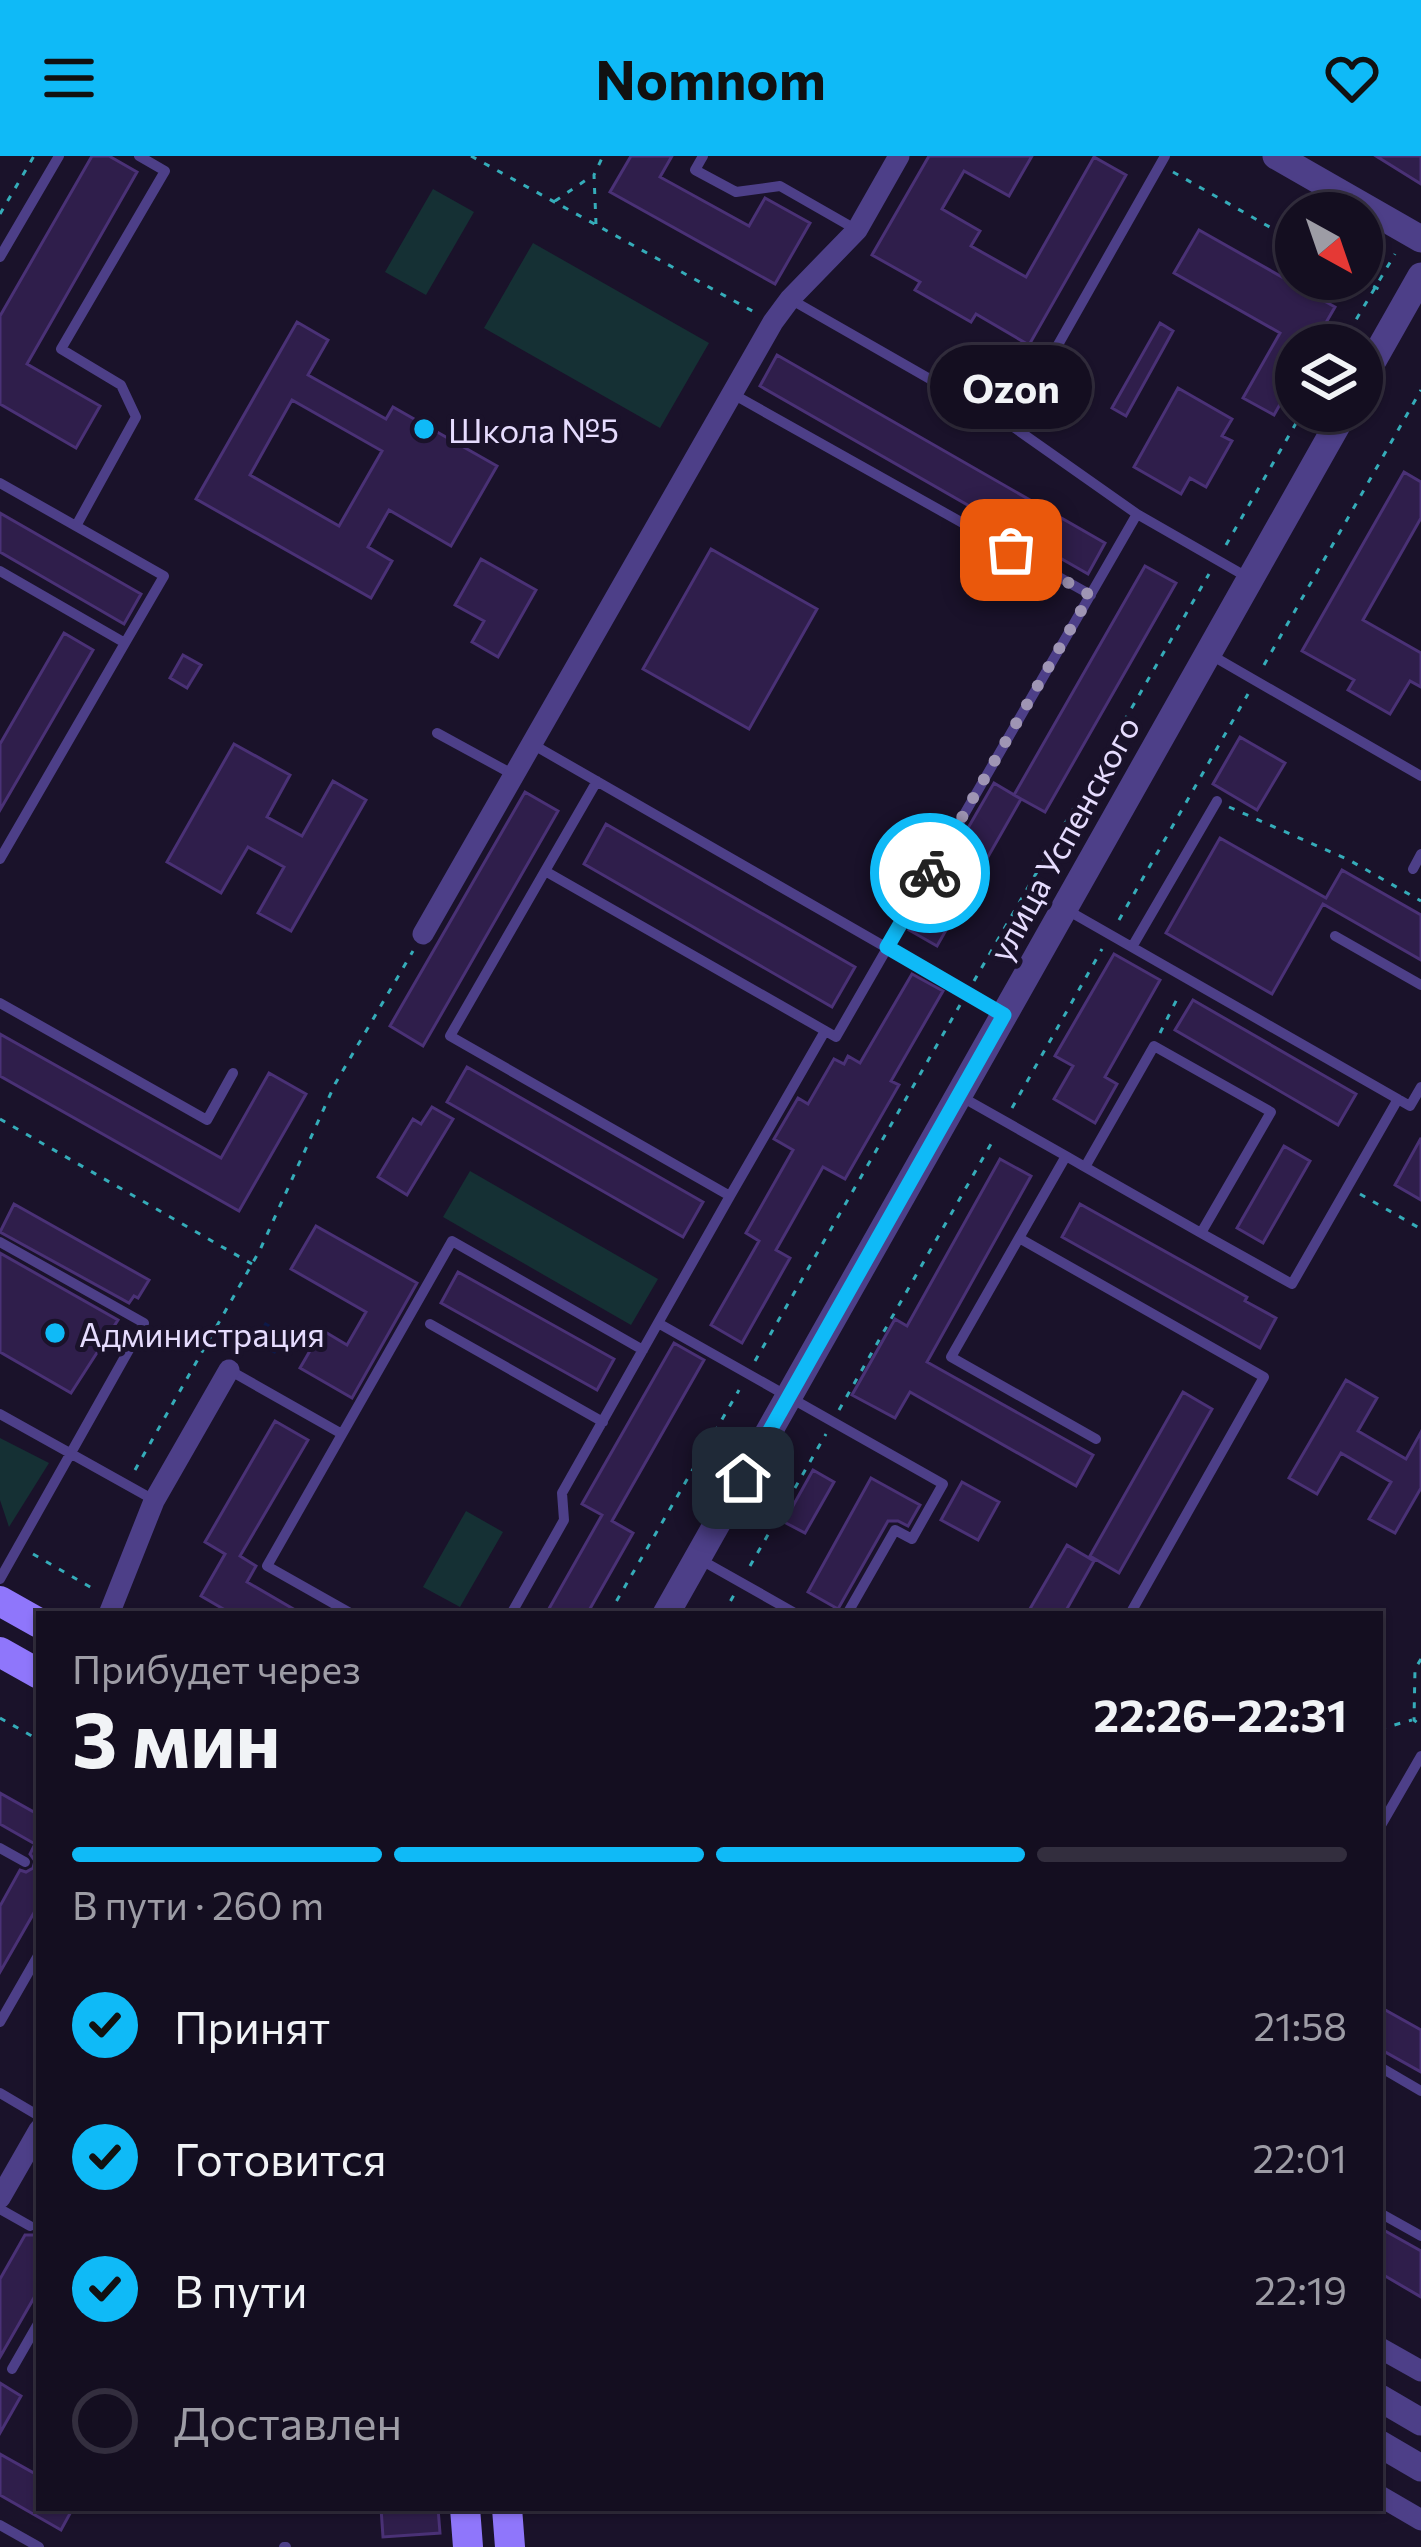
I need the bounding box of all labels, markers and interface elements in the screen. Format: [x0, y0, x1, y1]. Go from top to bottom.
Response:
icon: menu [36, 45, 102, 111]
text: Nomnom [595, 45, 826, 111]
icon: heart [1319, 45, 1385, 111]
north arrow [1275, 192, 1383, 300]
map controls [1275, 192, 1383, 432]
button: layers [1275, 324, 1383, 432]
callout: Ozon [930, 346, 1092, 430]
text: Ozon [962, 363, 1060, 411]
place label: Школа №5 [448, 409, 619, 450]
marker: Школа №5 [411, 416, 437, 442]
pin [960, 499, 1062, 601]
icon: bag [978, 517, 1044, 583]
street label: улица Успенского [979, 708, 1147, 968]
courier [870, 813, 990, 933]
icon: bike [897, 840, 963, 906]
place label: Администрация [79, 1313, 325, 1354]
marker: Администрация [42, 1320, 68, 1346]
pin [692, 1427, 794, 1529]
icon: home [710, 1445, 776, 1511]
text: Прибудет через [72, 1644, 361, 1692]
text: 22:26–22:31 [1094, 1686, 1347, 1741]
text: 3 мин [72, 1689, 281, 1784]
text: В пути · 260 m [72, 1880, 324, 1928]
icon: check [72, 1992, 138, 2058]
text: Принят [174, 1998, 330, 2053]
text: 21:58 [1253, 2001, 1347, 2049]
icon: check [72, 2124, 138, 2190]
text: Готовится [174, 2130, 387, 2185]
text: 22:01 [1252, 2133, 1347, 2181]
icon: check [72, 2256, 138, 2322]
text: В пути [174, 2262, 308, 2317]
text: 22:19 [1254, 2265, 1347, 2313]
text: Доставлен [174, 2394, 402, 2449]

